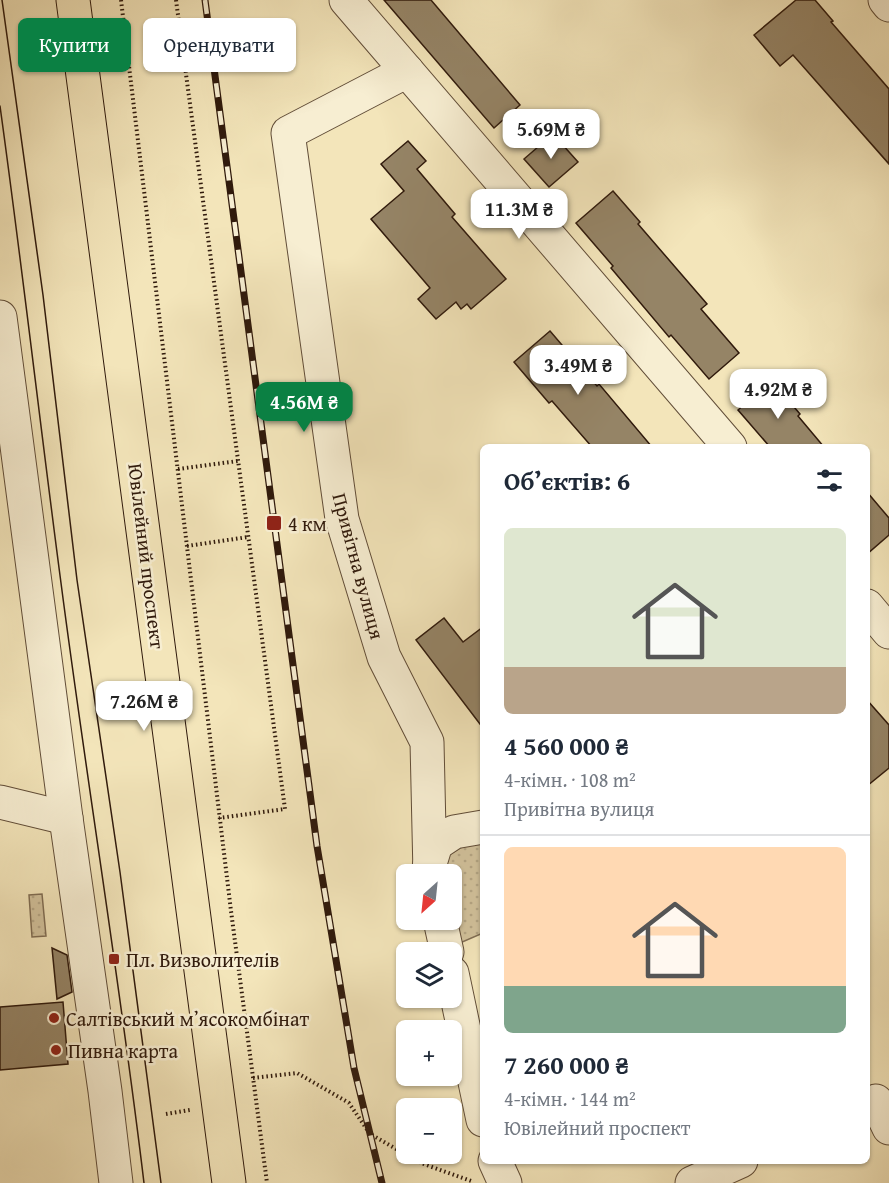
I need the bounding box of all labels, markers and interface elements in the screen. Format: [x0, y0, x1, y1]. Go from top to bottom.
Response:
chip: Купити [18, 18, 131, 72]
chip: Орендувати [143, 18, 296, 72]
pin: 5.69M ₴ [496, 109, 606, 160]
text: 5.69M ₴ [517, 114, 585, 143]
pin: 11.3M ₴ [464, 189, 574, 240]
text: 11.3M ₴ [485, 194, 553, 223]
pin: 3.49M ₴ [523, 345, 633, 396]
text: 3.49M ₴ [544, 350, 612, 379]
pin: 4.92M ₴ [723, 369, 833, 420]
text: 4.92M ₴ [744, 374, 812, 403]
pin: 4.56M ₴ [249, 382, 359, 433]
text: 4.56M ₴ [270, 387, 338, 416]
text: Об’єктів: 6 [504, 461, 630, 500]
street label: Ювілейний проспект [121, 462, 173, 651]
icon: filters [813, 464, 846, 497]
street label: Привітна вулиця [326, 490, 392, 642]
place label: 4 км [288, 509, 327, 538]
marker: 4 км [265, 514, 283, 532]
icon: home [621, 567, 729, 675]
pin: 7.26M ₴ [89, 681, 199, 732]
text: 7.26M ₴ [110, 686, 178, 715]
text: 4 560 000 ₴ [504, 726, 629, 765]
text: 4-кімн. · 108 m² [504, 765, 636, 794]
text: Привітна вулиця [504, 794, 654, 823]
north arrow [396, 864, 462, 930]
map controls [396, 864, 462, 1164]
icon: home [621, 886, 729, 994]
button: layers [396, 942, 462, 1008]
place label: Пл. Визволителів [126, 945, 279, 974]
marker: Пл. Визволителів [107, 952, 121, 966]
place label: Салтівський мʼясокомбінат [66, 1004, 309, 1033]
marker: Салтівський мʼясокомбінат [47, 1011, 61, 1025]
button: + [396, 1020, 462, 1086]
place label: Пивна карта [68, 1036, 179, 1065]
marker: Пивна карта [49, 1043, 63, 1057]
text: 7 260 000 ₴ [504, 1045, 629, 1084]
text: 4-кімн. · 144 m² [504, 1084, 636, 1113]
button: − [396, 1098, 462, 1164]
text: Ювілейний проспект [504, 1113, 690, 1142]

